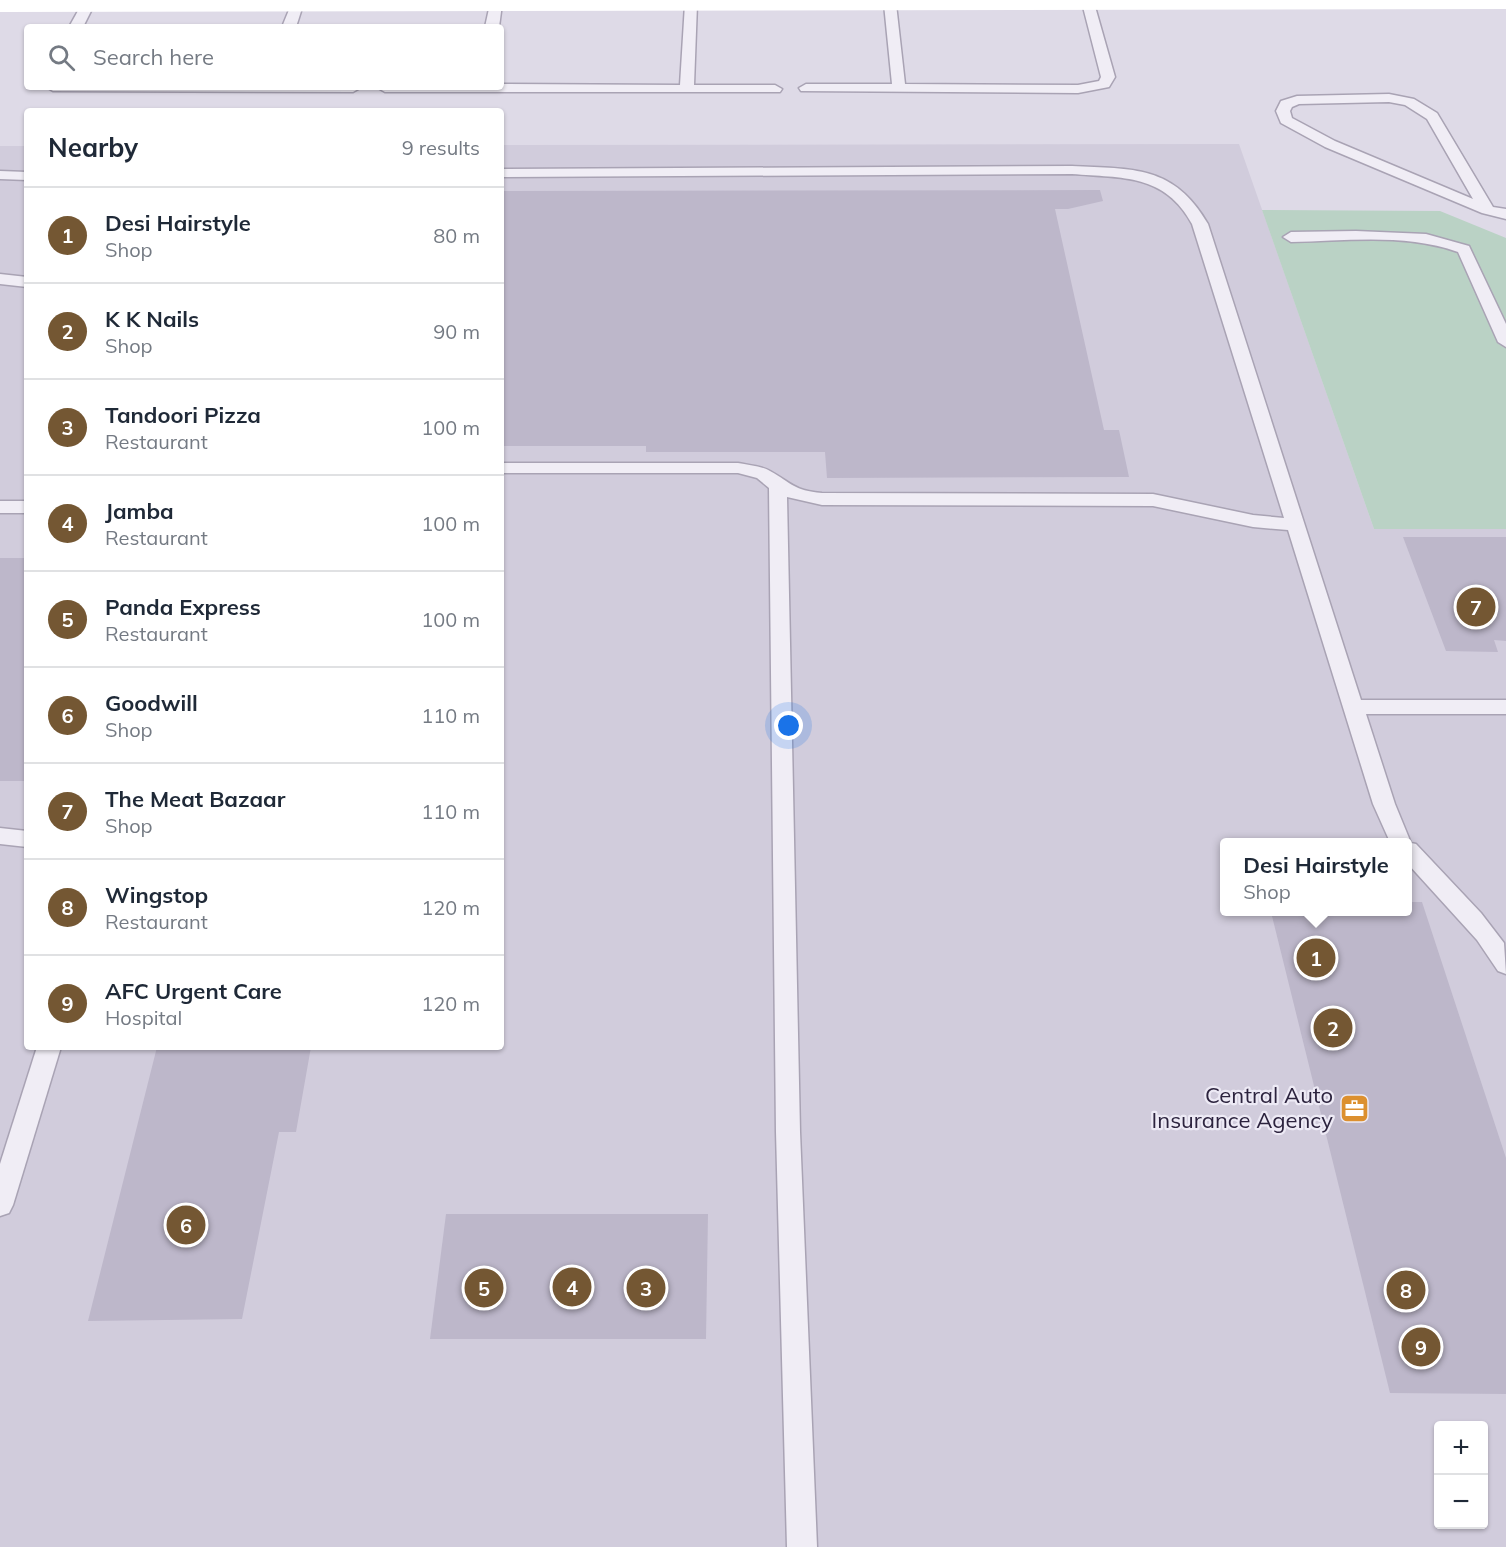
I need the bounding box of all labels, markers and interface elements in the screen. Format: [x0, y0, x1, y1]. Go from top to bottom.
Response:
search box [24, 24, 504, 90]
icon: search [45, 41, 78, 74]
text: Search here [93, 43, 214, 71]
text: Nearby [48, 131, 138, 164]
text: 9 results [402, 135, 480, 160]
text: Desi Hairstyle [105, 209, 251, 237]
text: 1 [62, 223, 74, 248]
text: 80 m [433, 223, 480, 248]
text: Shop [105, 237, 153, 262]
text: K K Nails [105, 305, 199, 333]
text: 2 [62, 319, 74, 344]
text: 90 m [433, 319, 480, 344]
text: Shop [105, 333, 153, 358]
text: Tandoori Pizza [105, 401, 261, 429]
text: 3 [62, 415, 74, 440]
text: 100 m [421, 415, 480, 440]
text: Restaurant [105, 429, 208, 454]
text: Jamba [105, 497, 174, 525]
text: 4 [62, 511, 74, 536]
text: 100 m [421, 511, 480, 536]
text: Restaurant [105, 525, 208, 550]
pin: 7 [1456, 584, 1496, 630]
text: Panda Express [105, 593, 261, 621]
text: 5 [62, 607, 74, 632]
text: 100 m [421, 607, 480, 632]
text: Restaurant [105, 621, 208, 646]
text: Goodwill [105, 689, 198, 717]
text: 6 [62, 703, 74, 728]
text: 110 m [421, 703, 480, 728]
your location [774, 711, 803, 740]
text: Shop [105, 717, 153, 742]
text: The Meat Bazaar [105, 785, 285, 813]
text: 7 [62, 799, 74, 824]
text: 110 m [421, 799, 480, 824]
text: Shop [105, 813, 153, 838]
popup [1220, 838, 1412, 916]
text: Desi Hairstyle [1243, 851, 1389, 879]
text: Shop [1243, 879, 1291, 904]
text: Wingstop [105, 881, 208, 909]
text: 8 [62, 895, 74, 920]
text: 120 m [421, 895, 480, 920]
text: Restaurant [105, 909, 208, 934]
pin: 1 [1296, 936, 1336, 980]
text: AFC Urgent Care [105, 977, 282, 1005]
text: 9 [62, 991, 74, 1016]
text: 120 m [421, 991, 480, 1016]
text: Hospital [105, 1005, 182, 1030]
pin: 2 [1314, 1006, 1352, 1050]
place label: Central Auto Insurance Agency [1152, 1081, 1333, 1134]
office icon: Central Auto Insurance Agency [1338, 1092, 1370, 1124]
pin: 6 [166, 1202, 206, 1248]
pin: 4 [552, 1264, 592, 1310]
pin: 5 [464, 1266, 504, 1310]
pin: 3 [626, 1266, 666, 1310]
pin: 8 [1386, 1268, 1426, 1312]
pin: 9 [1402, 1324, 1440, 1370]
map controls [1434, 1421, 1488, 1529]
button: + [1434, 1421, 1488, 1475]
button: − [1434, 1475, 1488, 1529]

